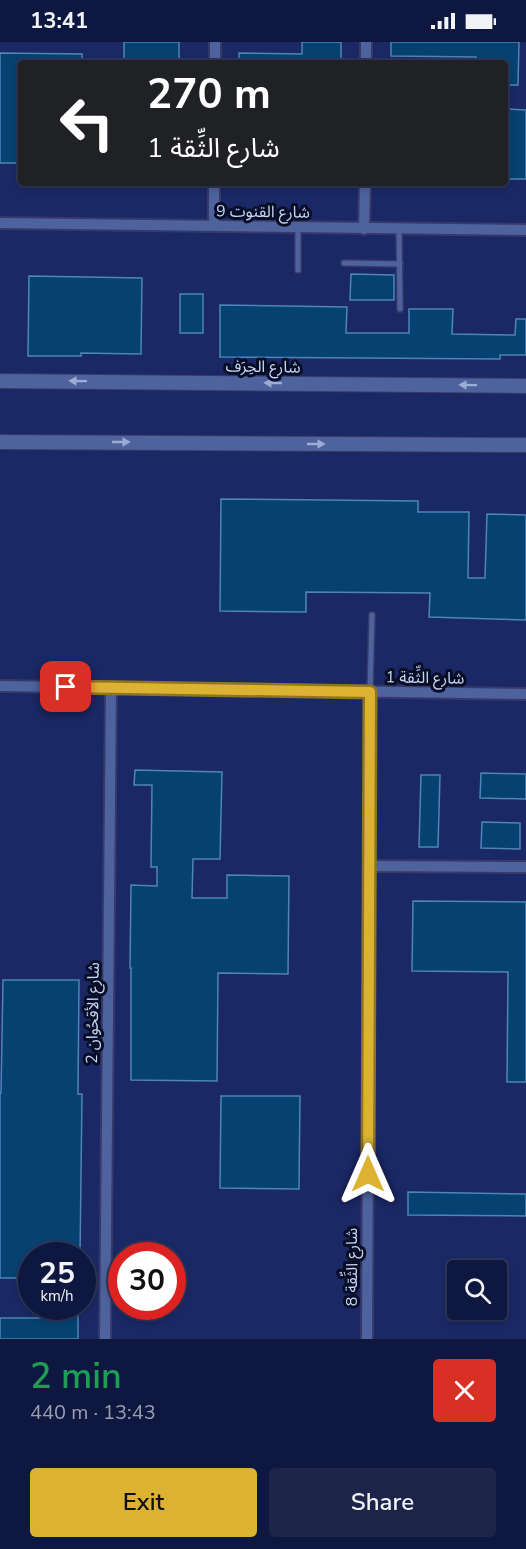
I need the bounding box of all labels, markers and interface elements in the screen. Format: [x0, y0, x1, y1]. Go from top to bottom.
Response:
text: 13:41 [30, 6, 88, 36]
text: 270 m [147, 66, 271, 123]
icon: left [48, 84, 126, 162]
text: شارع الثِّقة 1 [147, 130, 280, 167]
street label: شارع القنوت 9 [216, 200, 310, 225]
street label: شارع الحِرَف [225, 355, 301, 380]
one-way arrow [68, 376, 87, 386]
one-way arrow [263, 378, 282, 388]
one-way arrow [458, 380, 477, 390]
one-way arrow [112, 438, 131, 447]
one-way arrow [307, 439, 326, 449]
pin [40, 661, 91, 712]
street label: شارع الثِّقة 1 [385, 664, 465, 691]
icon: arrive [49, 670, 82, 703]
street label: شارع الأقحُوان 2 [81, 962, 106, 1064]
position arrow [336, 1142, 400, 1206]
street label: شارع الثِّقة 8 [339, 1228, 364, 1306]
speed limit sign: 30 [108, 1242, 186, 1320]
text: 25 [39, 1253, 75, 1294]
map controls [447, 1260, 507, 1320]
button: search [447, 1260, 507, 1320]
text: km/h [40, 1286, 74, 1306]
text: 2 min [30, 1352, 122, 1401]
button: close [433, 1359, 496, 1422]
text: 440 m · 13:43 [30, 1399, 156, 1426]
button: Exit [30, 1468, 257, 1537]
button: Share [269, 1468, 496, 1537]

